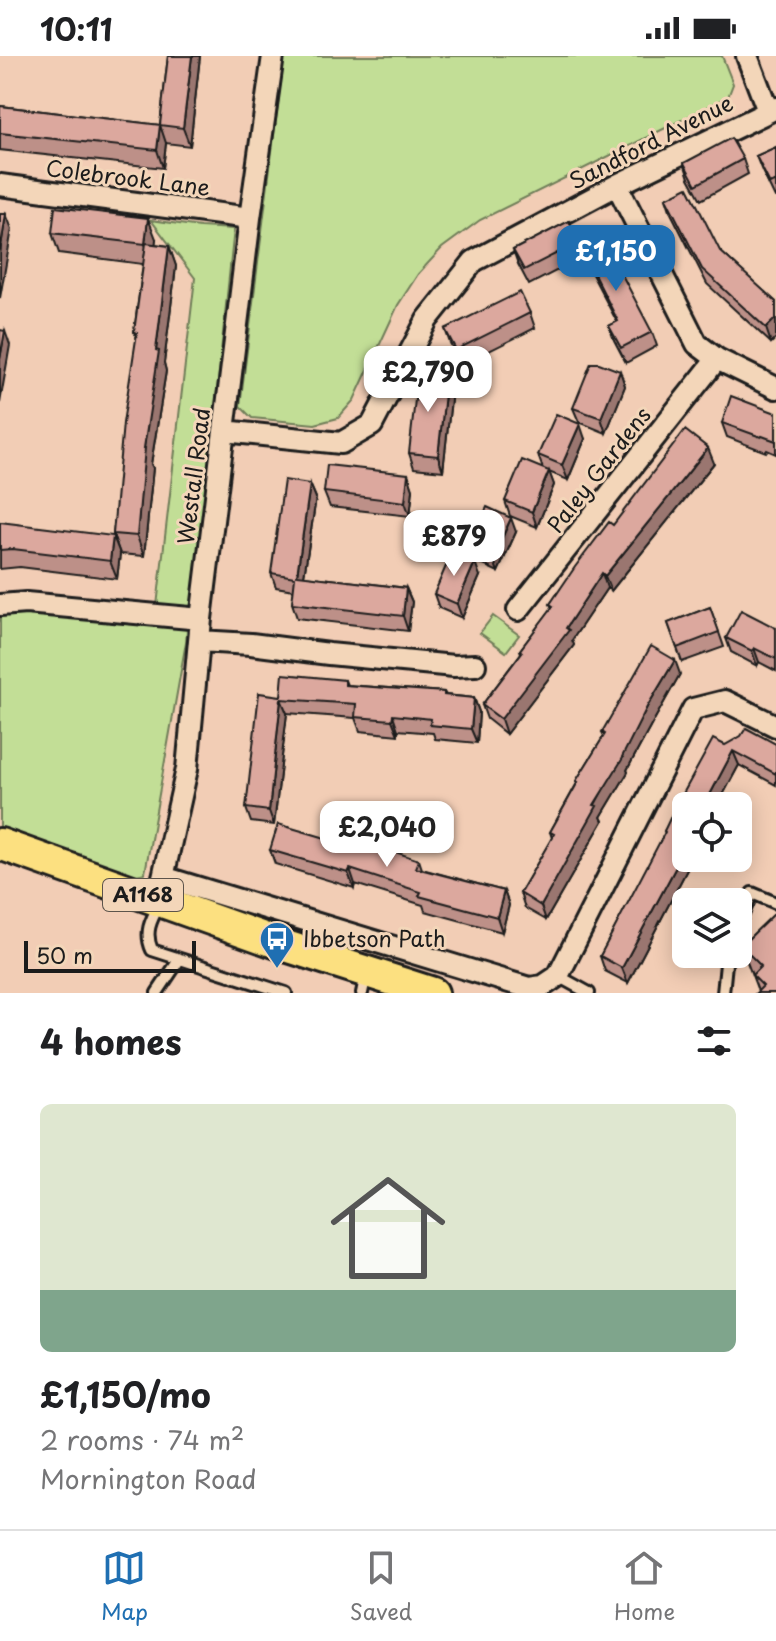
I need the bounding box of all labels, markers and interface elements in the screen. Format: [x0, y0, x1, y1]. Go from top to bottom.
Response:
text: 10:11 [40, 6, 113, 51]
street label: Sandford Avenue [563, 85, 738, 196]
street label: Colebrook Lane [44, 150, 212, 203]
pin: £1,150 [551, 225, 681, 293]
text: £1,150 [575, 231, 657, 270]
pin: £2,790 [363, 346, 493, 414]
text: £2,790 [382, 352, 474, 391]
street label: Paley Gardens [538, 399, 658, 539]
street label: Westall Road [168, 405, 217, 546]
pin: £879 [407, 510, 501, 578]
text: £879 [422, 516, 486, 555]
map controls [672, 792, 752, 968]
button: locate [672, 792, 752, 872]
pin: £2,040 [322, 801, 452, 869]
text: £2,040 [338, 807, 436, 846]
road number: A1168 [103, 879, 183, 911]
button: layers [672, 888, 752, 968]
bus stop icon: Ibbetson Path [258, 920, 296, 970]
place label: Ibbetson Path [303, 921, 446, 954]
scale bar [24, 937, 196, 973]
text: 50 m [36, 938, 93, 971]
text: 4 homes [40, 1015, 182, 1067]
icon: filters [692, 1019, 736, 1063]
icon: home [316, 1156, 460, 1300]
text: £1,150/mo [40, 1368, 211, 1420]
text: 2 rooms · 74 m² [40, 1420, 244, 1459]
text: Mornington Road [40, 1459, 257, 1498]
tab: Map [101, 1546, 148, 1627]
tab: Saved [350, 1546, 412, 1627]
tab: Home [614, 1546, 675, 1627]

